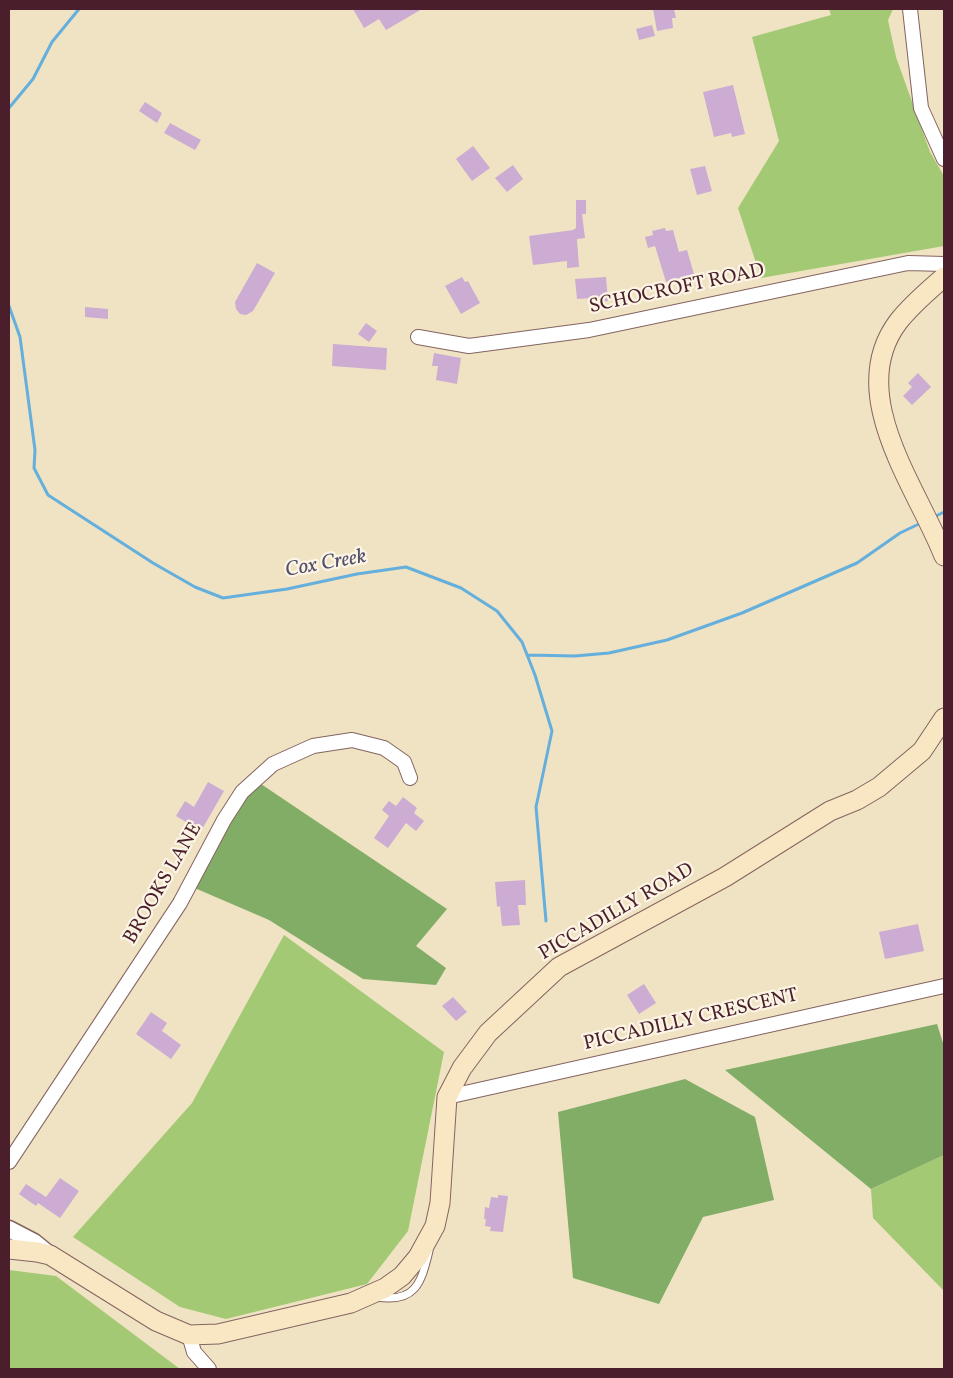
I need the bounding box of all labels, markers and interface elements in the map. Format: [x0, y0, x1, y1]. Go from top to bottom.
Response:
street label: SCHOCROFT ROAD [587, 260, 767, 320]
water label: Cox Creek [283, 545, 369, 585]
street label: BROOKS LANE [120, 819, 208, 949]
street label: PICCADILLY ROAD [535, 859, 699, 967]
street label: PICCADILLY CRESCENT [581, 985, 801, 1057]

